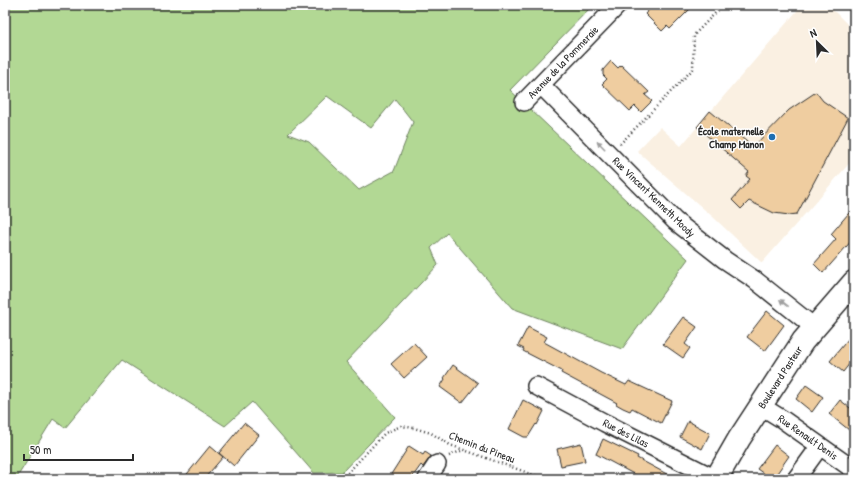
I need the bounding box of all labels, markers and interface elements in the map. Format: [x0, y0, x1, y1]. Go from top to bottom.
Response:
street label: Avenue de la Pommeraie [525, 22, 602, 101]
north arrow [797, 22, 837, 62]
text: N [807, 25, 819, 40]
place label: École maternelle Champ Manon [698, 124, 765, 152]
marker: École maternelle Champ Manon [767, 132, 777, 142]
one-way arrow [596, 140, 606, 150]
street label: Rue Vincent Kenneth Moody [610, 154, 699, 240]
one-way arrow [778, 298, 789, 307]
street label: Boulevard Pasteur [754, 342, 806, 411]
street label: Rue Renault Denis [775, 411, 841, 463]
street label: Rue des Lilas [601, 415, 651, 451]
street label: Chemin du Pineau [447, 428, 518, 466]
scale bar [24, 436, 133, 462]
text: 50 m [30, 441, 51, 458]

